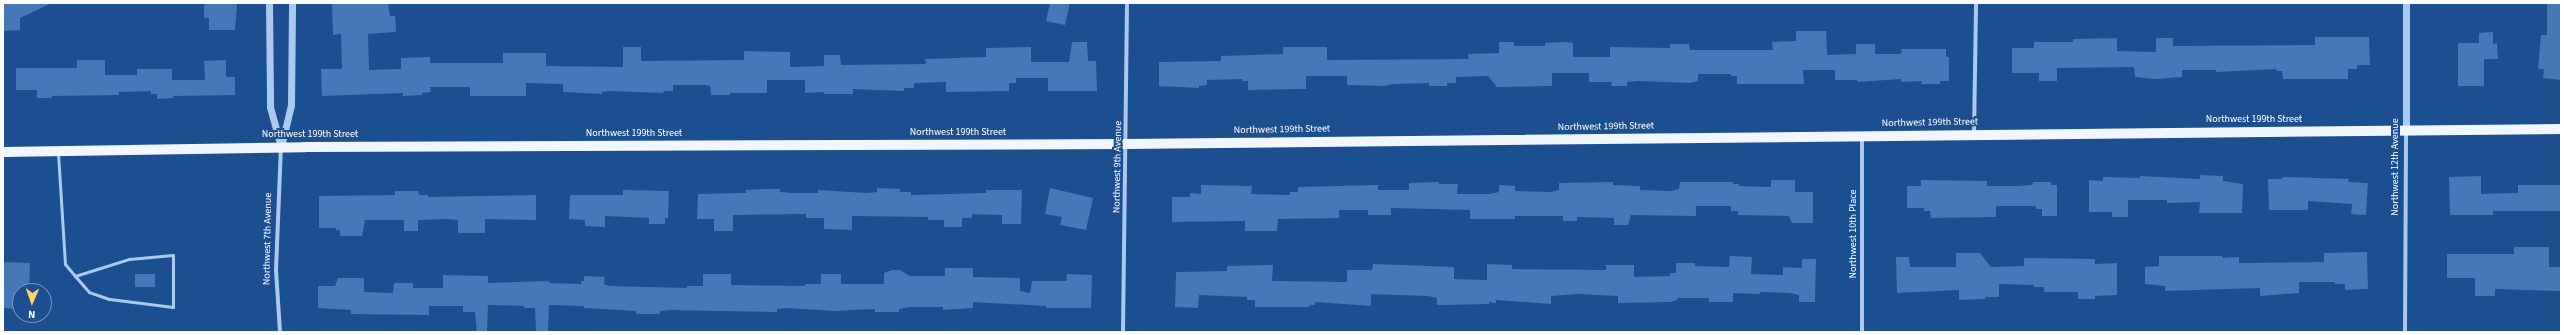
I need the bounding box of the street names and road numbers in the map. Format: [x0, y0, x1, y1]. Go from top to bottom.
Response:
street label: Northwest 199th Street [2206, 114, 2302, 126]
street label: Northwest 199th Street [1882, 116, 1978, 130]
street label: Northwest 12th Avenue [2390, 118, 2402, 216]
street label: Northwest 199th Street [1558, 120, 1654, 134]
street label: Northwest 9th Avenue [1111, 121, 1125, 213]
street label: Northwest 199th Street [1234, 123, 1330, 137]
street label: Northwest 199th Street [910, 127, 1006, 139]
street label: Northwest 199th Street [586, 128, 682, 140]
street label: Northwest 199th Street [262, 129, 358, 141]
street label: Northwest 10th Place [1848, 190, 1860, 278]
street label: Northwest 7th Avenue [261, 193, 275, 285]

